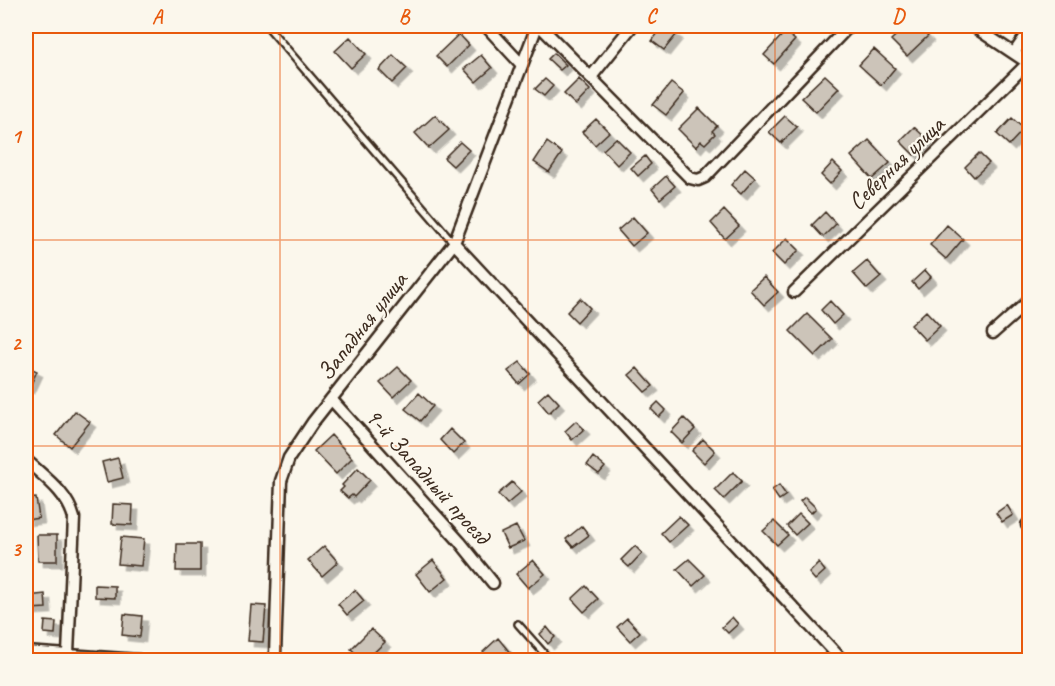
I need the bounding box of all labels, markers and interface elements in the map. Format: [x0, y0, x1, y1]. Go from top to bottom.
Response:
text: A [152, 4, 164, 29]
text: B [399, 4, 411, 29]
text: C [646, 4, 658, 29]
text: D [892, 4, 906, 29]
street label: Северная улица [841, 109, 952, 216]
text: 1 [12, 124, 23, 149]
street label: Западная улица [310, 265, 415, 386]
text: 2 [12, 331, 23, 356]
street label: 9-й Западный проезд [359, 402, 499, 552]
text: 3 [12, 537, 23, 562]

